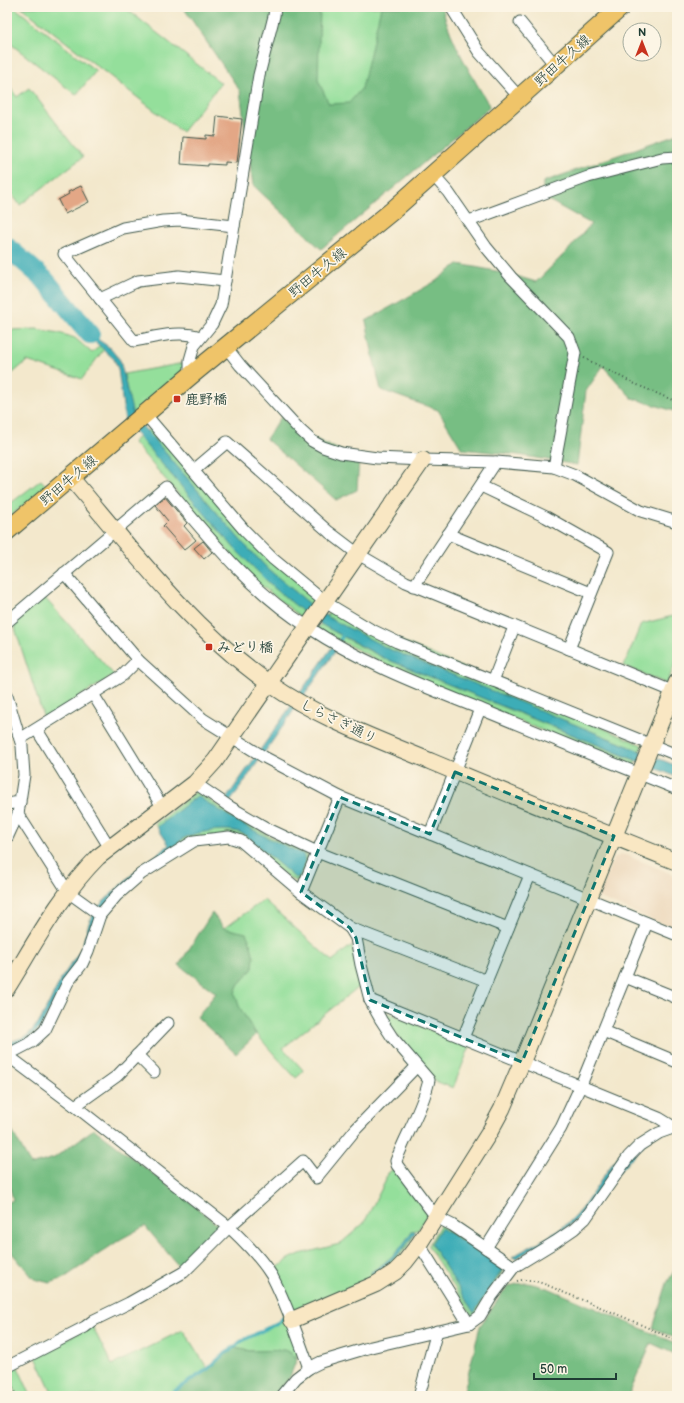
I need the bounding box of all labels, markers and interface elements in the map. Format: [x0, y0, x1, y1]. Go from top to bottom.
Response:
north arrow [622, 22, 662, 62]
text: N [638, 26, 646, 39]
street label: 野田牛久線 [531, 31, 594, 90]
street label: 野田牛久線 [285, 244, 350, 301]
place label: 鹿野橋 [185, 391, 227, 408]
marker: 鹿野橋 [172, 394, 182, 404]
street label: 野田牛久線 [36, 451, 101, 509]
place label: みどり橋 [217, 639, 273, 656]
marker: みどり橋 [204, 642, 214, 652]
street label: しらさぎ通り [298, 696, 380, 747]
scale bar [534, 1355, 616, 1381]
text: 50 m [540, 1362, 567, 1377]

